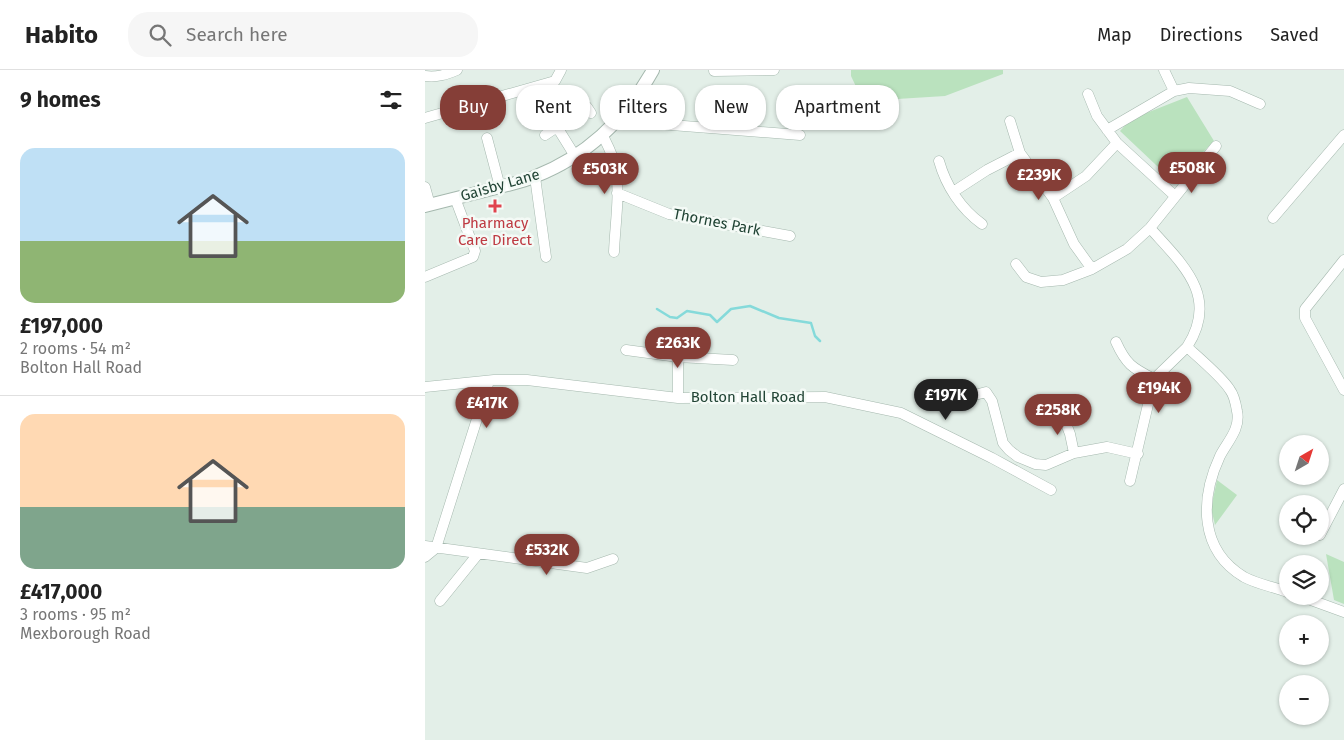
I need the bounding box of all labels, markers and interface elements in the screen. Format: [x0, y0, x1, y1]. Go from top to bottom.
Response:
search box [128, 12, 478, 57]
text: Habito [25, 21, 98, 49]
icon: search [146, 21, 174, 49]
text: Search here [186, 23, 288, 46]
text: Map [1097, 24, 1132, 46]
text: Directions [1160, 24, 1242, 46]
text: Saved [1270, 24, 1319, 46]
chip: Buy [440, 85, 506, 130]
chip: Rent [516, 85, 590, 130]
chip: Filters [600, 85, 685, 130]
chip: New [695, 85, 766, 130]
chip: Apartment [776, 85, 899, 130]
icon: filters [377, 86, 405, 114]
text: 9 homes [20, 87, 101, 113]
pin: £503K [570, 152, 640, 195]
pin: £508K [1157, 152, 1227, 194]
pin: £239K [1004, 158, 1074, 201]
text: £508K [1169, 158, 1215, 177]
text: £503K [583, 159, 627, 178]
street label: Gaisby Lane [458, 165, 542, 205]
text: £239K [1017, 165, 1061, 184]
icon: home [168, 181, 258, 271]
marker: Pharmacy Care Direct [489, 200, 501, 212]
street label: Thornes Park [672, 205, 762, 239]
place label: Pharmacy Care Direct [458, 214, 533, 249]
text: £197,000 [20, 313, 103, 339]
pin: £263K [643, 326, 713, 369]
text: £263K [656, 333, 700, 352]
text: 2 rooms · 54 m² [20, 339, 131, 358]
text: Bolton Hall Road [20, 358, 142, 377]
pin: £194K [1124, 372, 1194, 414]
pin: £197K [911, 378, 981, 421]
text: £194K [1137, 378, 1181, 397]
text: £197K [925, 385, 967, 404]
pin: £417K [452, 386, 522, 429]
street label: Bolton Hall Road [691, 388, 805, 406]
text: £417K [466, 393, 508, 412]
pin: £258K [1023, 394, 1093, 436]
text: £258K [1036, 400, 1080, 419]
north arrow [1279, 435, 1329, 485]
map controls [1279, 435, 1329, 725]
icon: home [168, 446, 258, 536]
button: locate [1279, 495, 1329, 545]
pin: £532K [512, 534, 582, 576]
text: £532K [525, 540, 569, 559]
button: layers [1279, 555, 1329, 605]
text: £417,000 [20, 579, 102, 605]
text: 3 rooms · 95 m² [20, 605, 131, 624]
button: + [1279, 615, 1329, 665]
text: Mexborough Road [20, 624, 151, 643]
button: − [1279, 675, 1329, 725]

